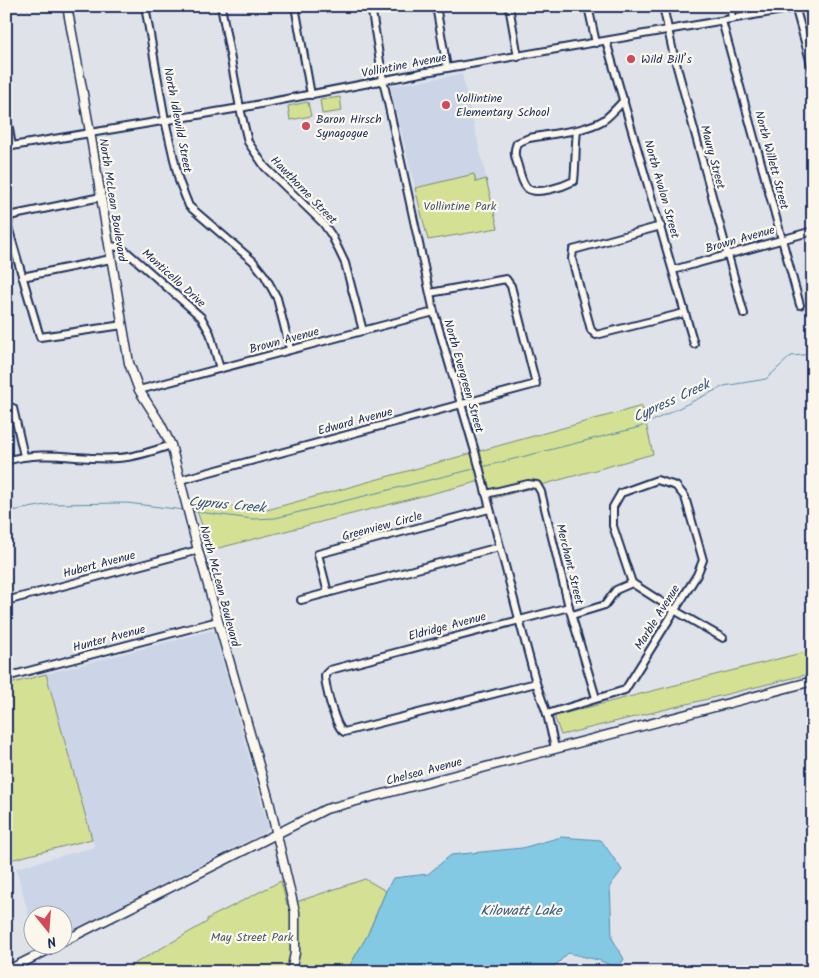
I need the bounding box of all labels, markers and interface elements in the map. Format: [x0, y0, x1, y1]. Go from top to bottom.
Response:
street label: Vollintine Avenue [360, 48, 449, 83]
place label: Wild Bill’s [641, 50, 692, 69]
marker: Wild Bill’s [625, 53, 637, 65]
street label: North Idlewild Street [158, 66, 197, 175]
place label: Vollintine Elementary School [456, 89, 549, 122]
marker: Vollintine Elementary School [440, 99, 452, 111]
street label: North Willett Street [749, 109, 794, 212]
place label: Baron Hirsch Synagogue [316, 110, 382, 143]
marker: Baron Hirsch Synagogue [300, 120, 312, 132]
street label: Maury Street [695, 123, 730, 192]
street label: North McLean Boulevard [93, 137, 132, 264]
street label: North Avalon Street [638, 138, 685, 241]
street label: Hawthorne Street [266, 152, 342, 229]
park label: Vollintine Park [424, 197, 497, 216]
street label: Brown Avenue [703, 220, 778, 258]
street label: Monticello Drive [137, 244, 210, 313]
street label: North Evergreen Street [438, 317, 489, 435]
street label: Brown Avenue [247, 322, 322, 359]
water label: Cypress Creek [629, 373, 716, 428]
street label: Edward Avenue [316, 402, 395, 441]
water label: Cyprus Creek [188, 491, 269, 520]
street label: Greenview Circle [340, 506, 425, 546]
street label: Merchant Street [550, 522, 589, 607]
street label: North McLean Boulevard [194, 523, 245, 650]
street label: Hubert Avenue [61, 546, 138, 583]
street label: Marble Avenue [630, 580, 685, 654]
street label: Eldridge Avenue [406, 607, 489, 646]
street label: Hunter Avenue [71, 620, 148, 657]
street label: Chelsea Avenue [384, 752, 465, 791]
water label: Kilowatt Lake [481, 900, 563, 922]
north arrow [22, 906, 72, 956]
park label: May Street Park [211, 928, 294, 947]
text: N [44, 930, 59, 953]

